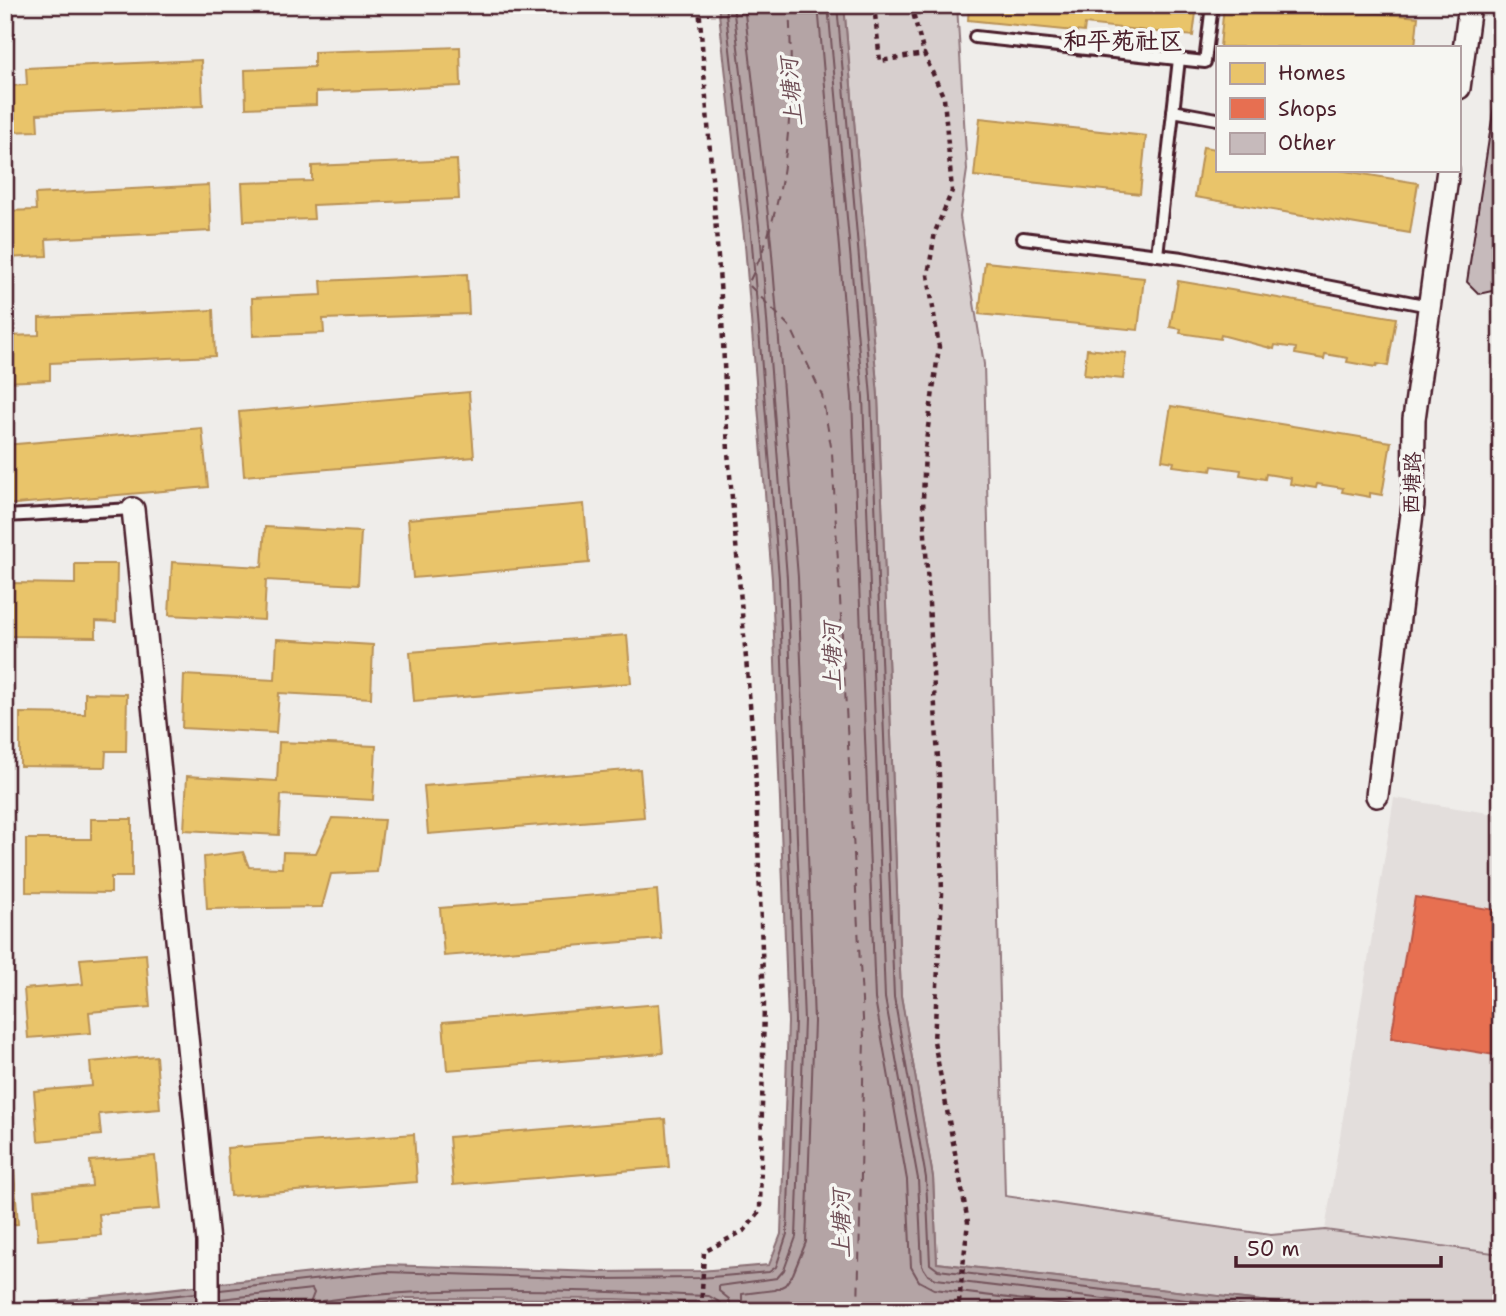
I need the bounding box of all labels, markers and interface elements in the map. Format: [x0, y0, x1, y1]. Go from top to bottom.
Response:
district label: 和平苑社区 [1063, 25, 1183, 57]
legend [1216, 46, 1460, 172]
water label: 上塘河 [773, 52, 809, 128]
text: Homes [1278, 59, 1346, 87]
text: Shops [1278, 95, 1337, 123]
text: Other [1278, 129, 1336, 157]
street label: 西塘路 [1397, 451, 1427, 515]
water label: 上塘河 [816, 618, 848, 692]
water label: 上塘河 [825, 1185, 857, 1259]
scale bar [1236, 1225, 1441, 1269]
text: 50 m [1247, 1235, 1300, 1263]

